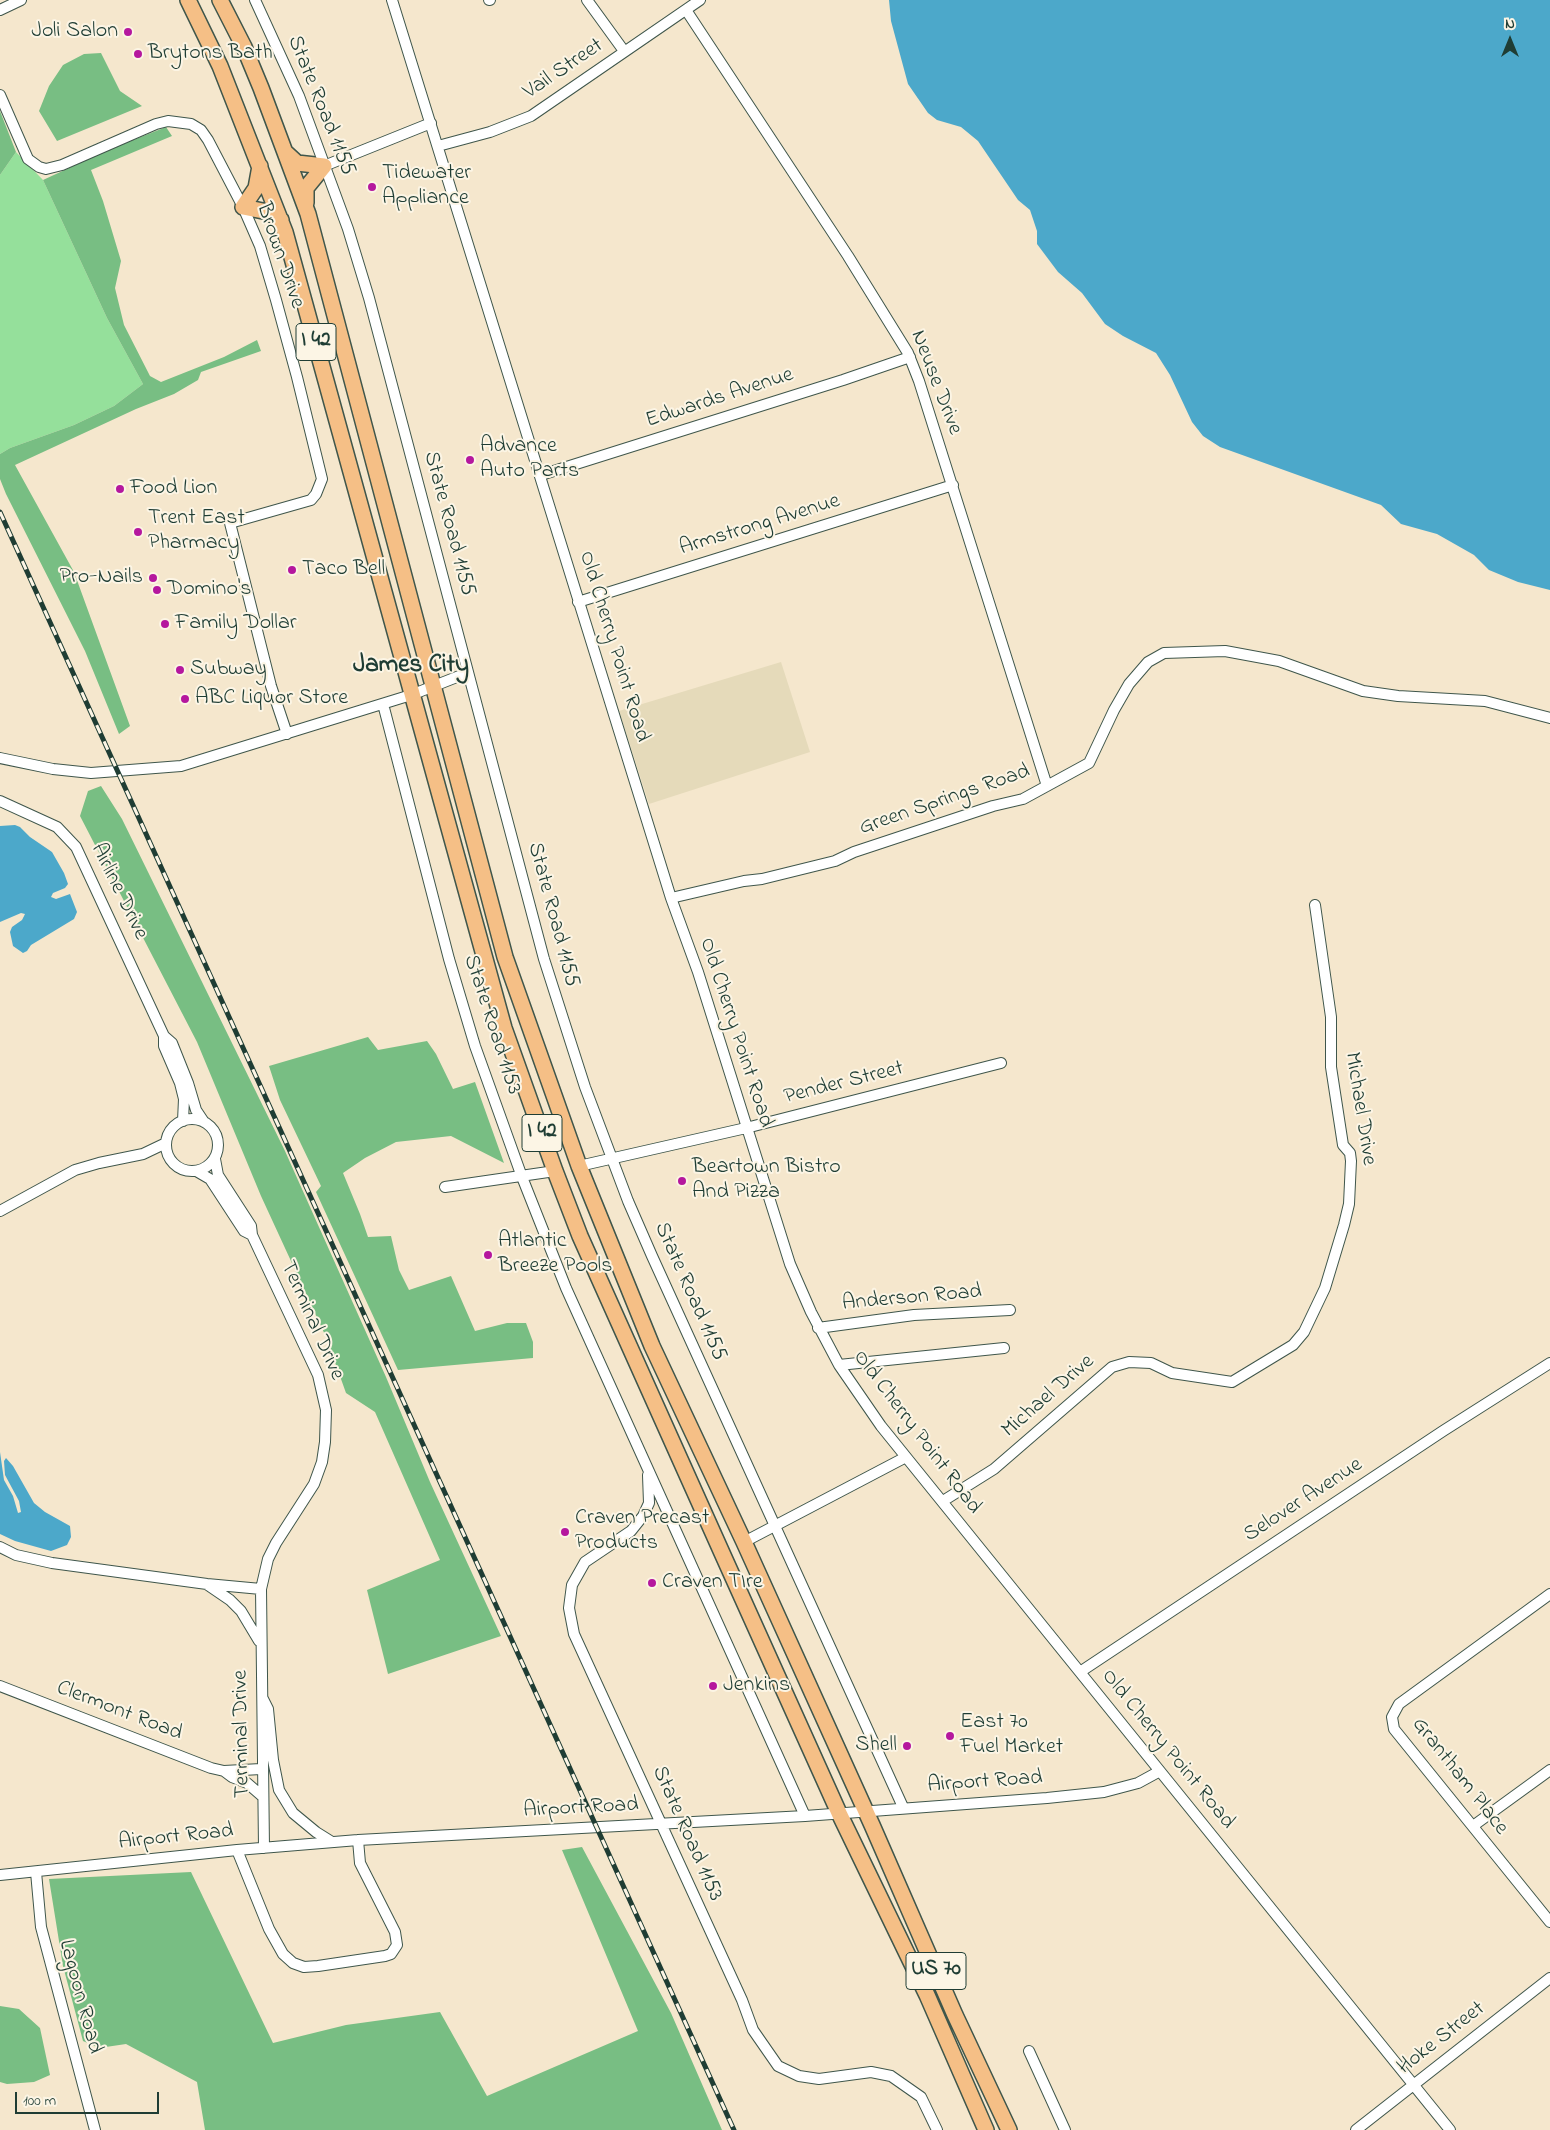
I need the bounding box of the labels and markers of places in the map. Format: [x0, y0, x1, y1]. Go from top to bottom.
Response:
place label: Joli Salon [31, 19, 118, 45]
marker: Joli Salon [122, 26, 134, 38]
place label: Brytons Bath [148, 41, 273, 67]
marker: Brytons Bath [132, 48, 144, 60]
place label: Tidewater Appliance [382, 161, 471, 212]
marker: Tidewater Appliance [366, 181, 378, 193]
place label: Advance Auto Parts [480, 434, 579, 486]
marker: Advance Auto Parts [464, 454, 476, 466]
place label: Food Lion [130, 476, 217, 502]
marker: Food Lion [114, 483, 126, 495]
place label: Trent East Pharmacy [148, 506, 245, 558]
marker: Trent East Pharmacy [132, 526, 144, 538]
place label: Taco Bell [302, 557, 385, 583]
marker: Taco Bell [286, 564, 298, 576]
place label: Pro-Nails [59, 565, 143, 591]
marker: Pro-Nails [147, 572, 159, 584]
place label: Domino's [167, 577, 251, 603]
marker: Domino's [151, 584, 163, 596]
place label: Family Dollar [175, 611, 297, 637]
marker: Family Dollar [159, 618, 171, 630]
place label: Subway [190, 657, 267, 683]
marker: Subway [174, 664, 186, 676]
place label: ABC Liquor Store [195, 686, 348, 712]
marker: ABC Liquor Store [179, 693, 191, 705]
place label: Beartown Bistro And Pizza [692, 1155, 841, 1206]
marker: Beartown Bistro And Pizza [676, 1175, 688, 1187]
place label: Atlantic Breeze Pools [498, 1229, 612, 1280]
marker: Atlantic Breeze Pools [482, 1249, 494, 1261]
place label: Craven Precast Products [575, 1506, 709, 1558]
marker: Craven Precast Products [559, 1526, 571, 1538]
place label: Craven TIre [662, 1570, 763, 1596]
marker: Craven TIre [646, 1577, 658, 1589]
place label: Jenkins [723, 1673, 790, 1699]
marker: Jenkins [707, 1680, 719, 1692]
place label: East 70 Fuel Market [960, 1710, 1063, 1762]
marker: East 70 Fuel Market [944, 1730, 956, 1742]
place label: Shell [855, 1733, 897, 1759]
marker: Shell [901, 1740, 913, 1752]

